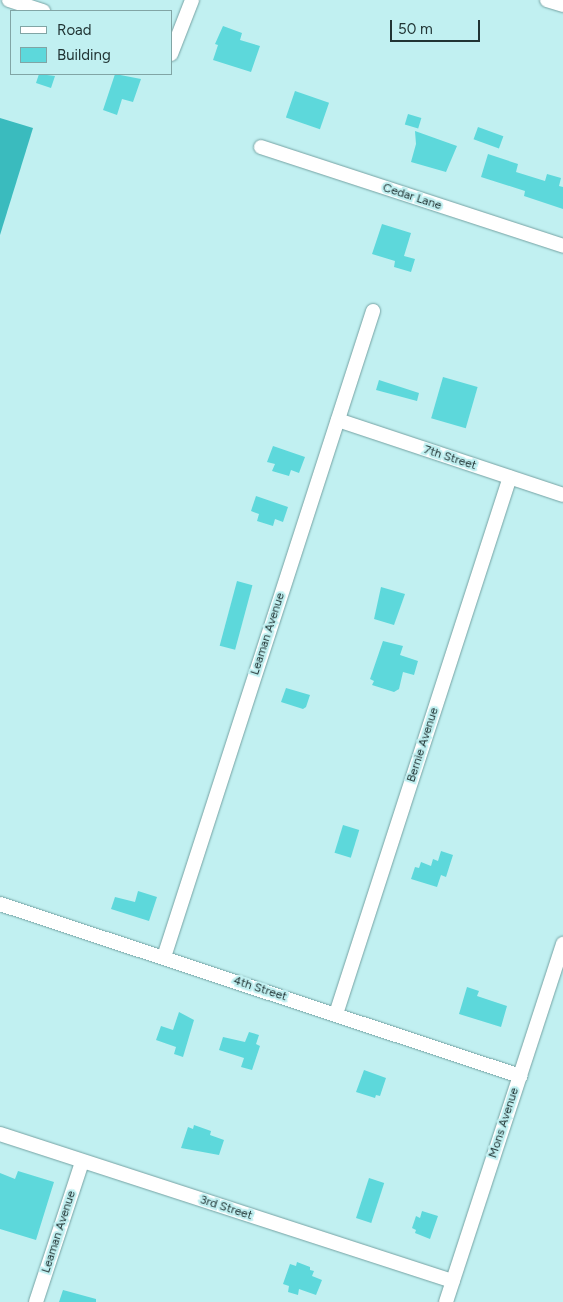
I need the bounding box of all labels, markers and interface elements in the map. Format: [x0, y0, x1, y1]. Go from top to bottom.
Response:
legend [10, 10, 172, 75]
scale bar [393, 10, 483, 42]
text: 50 m [398, 20, 433, 38]
text: Road [57, 21, 92, 39]
text: Building [57, 46, 111, 64]
street label: Cedar Lane [381, 181, 443, 213]
street label: 7th Street [422, 443, 478, 473]
street label: Leaman Avenue [248, 591, 288, 677]
street label: Bernie Avenue [404, 706, 442, 784]
street label: 4th Street [232, 974, 288, 1004]
street label: Mons Avenue [486, 1086, 522, 1160]
street label: Leaman Avenue [39, 1189, 79, 1275]
street label: 3rd Street [198, 1193, 254, 1223]

